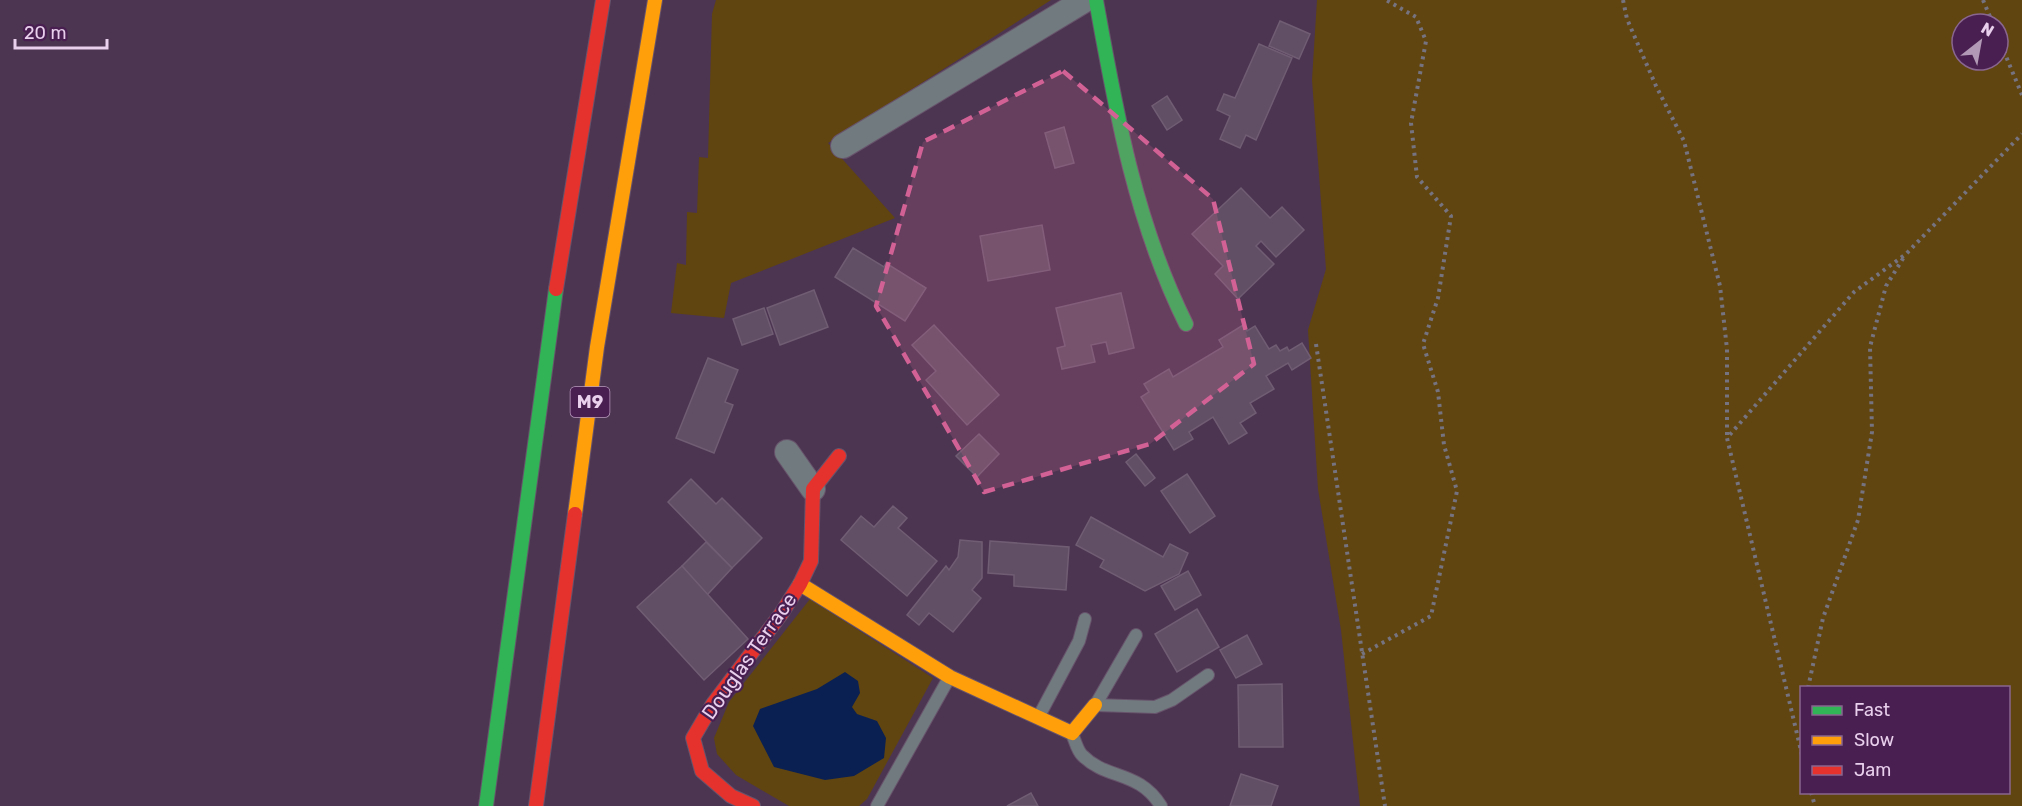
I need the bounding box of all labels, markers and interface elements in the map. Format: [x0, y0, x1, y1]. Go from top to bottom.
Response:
scale bar [15, 12, 106, 50]
north arrow [1950, 12, 2010, 72]
text: N [1978, 18, 1997, 41]
text: 20 m [24, 22, 66, 44]
road number: M9 [570, 387, 610, 417]
street label: Douglas Terrace [696, 588, 802, 724]
legend [1800, 686, 2010, 794]
text: Fast [1854, 699, 1890, 721]
text: Slow [1854, 729, 1894, 751]
text: Jam [1854, 759, 1891, 781]

